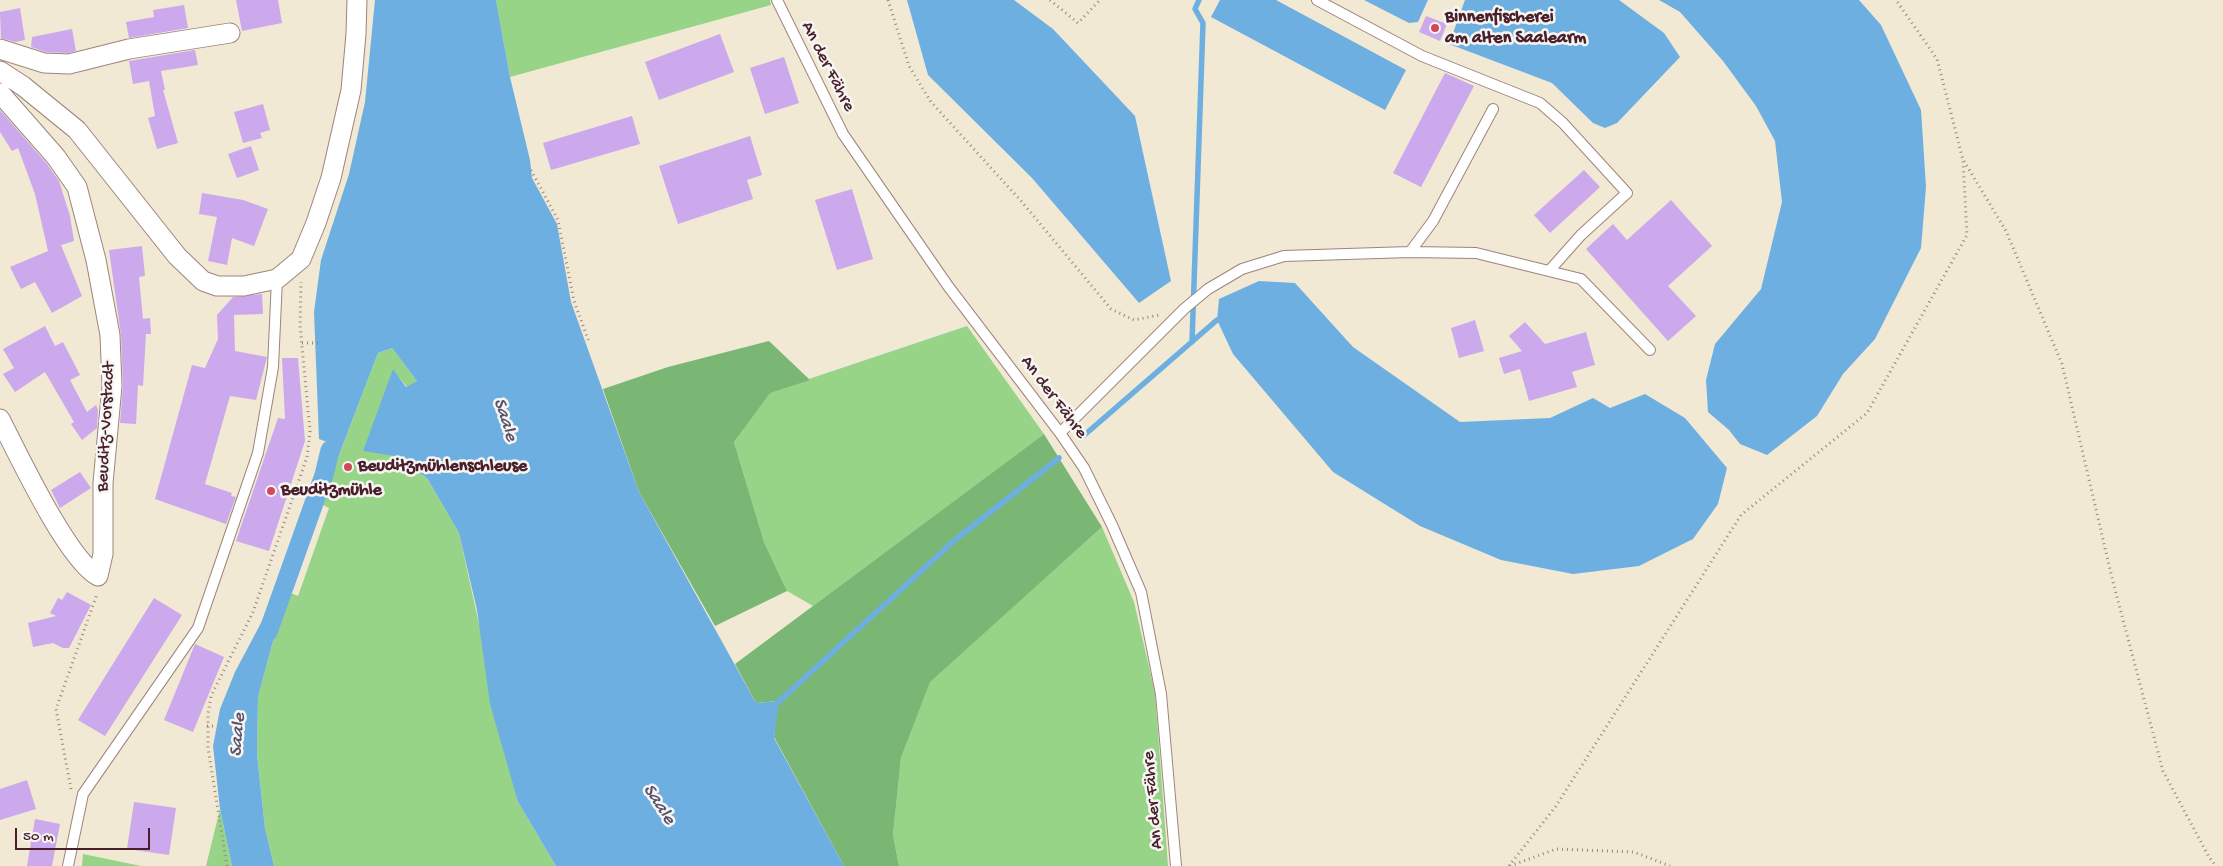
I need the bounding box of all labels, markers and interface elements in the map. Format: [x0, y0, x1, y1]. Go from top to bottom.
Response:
place label: Binnenfischerei am alten Saalearm [1445, 7, 1586, 50]
street label: An der Fähre [795, 18, 859, 116]
marker: Binnenfischerei am alten Saalearm [1429, 22, 1441, 34]
street label: An der Fähre [1015, 352, 1091, 444]
street label: Beuditz-Vorstadt [93, 362, 121, 492]
water label: Saale [486, 396, 522, 444]
place label: Beuditzmühlenschleuse [358, 456, 527, 478]
marker: Beuditzmühlenschleuse [342, 461, 354, 473]
place label: Beuditzmühle [281, 480, 382, 502]
marker: Beuditzmühle [265, 485, 277, 497]
water label: Saale [226, 712, 252, 758]
street label: An der Fähre [1139, 750, 1169, 850]
water label: Saale [636, 780, 680, 830]
scale bar [18, 818, 152, 850]
text: 50 m [23, 828, 54, 846]

